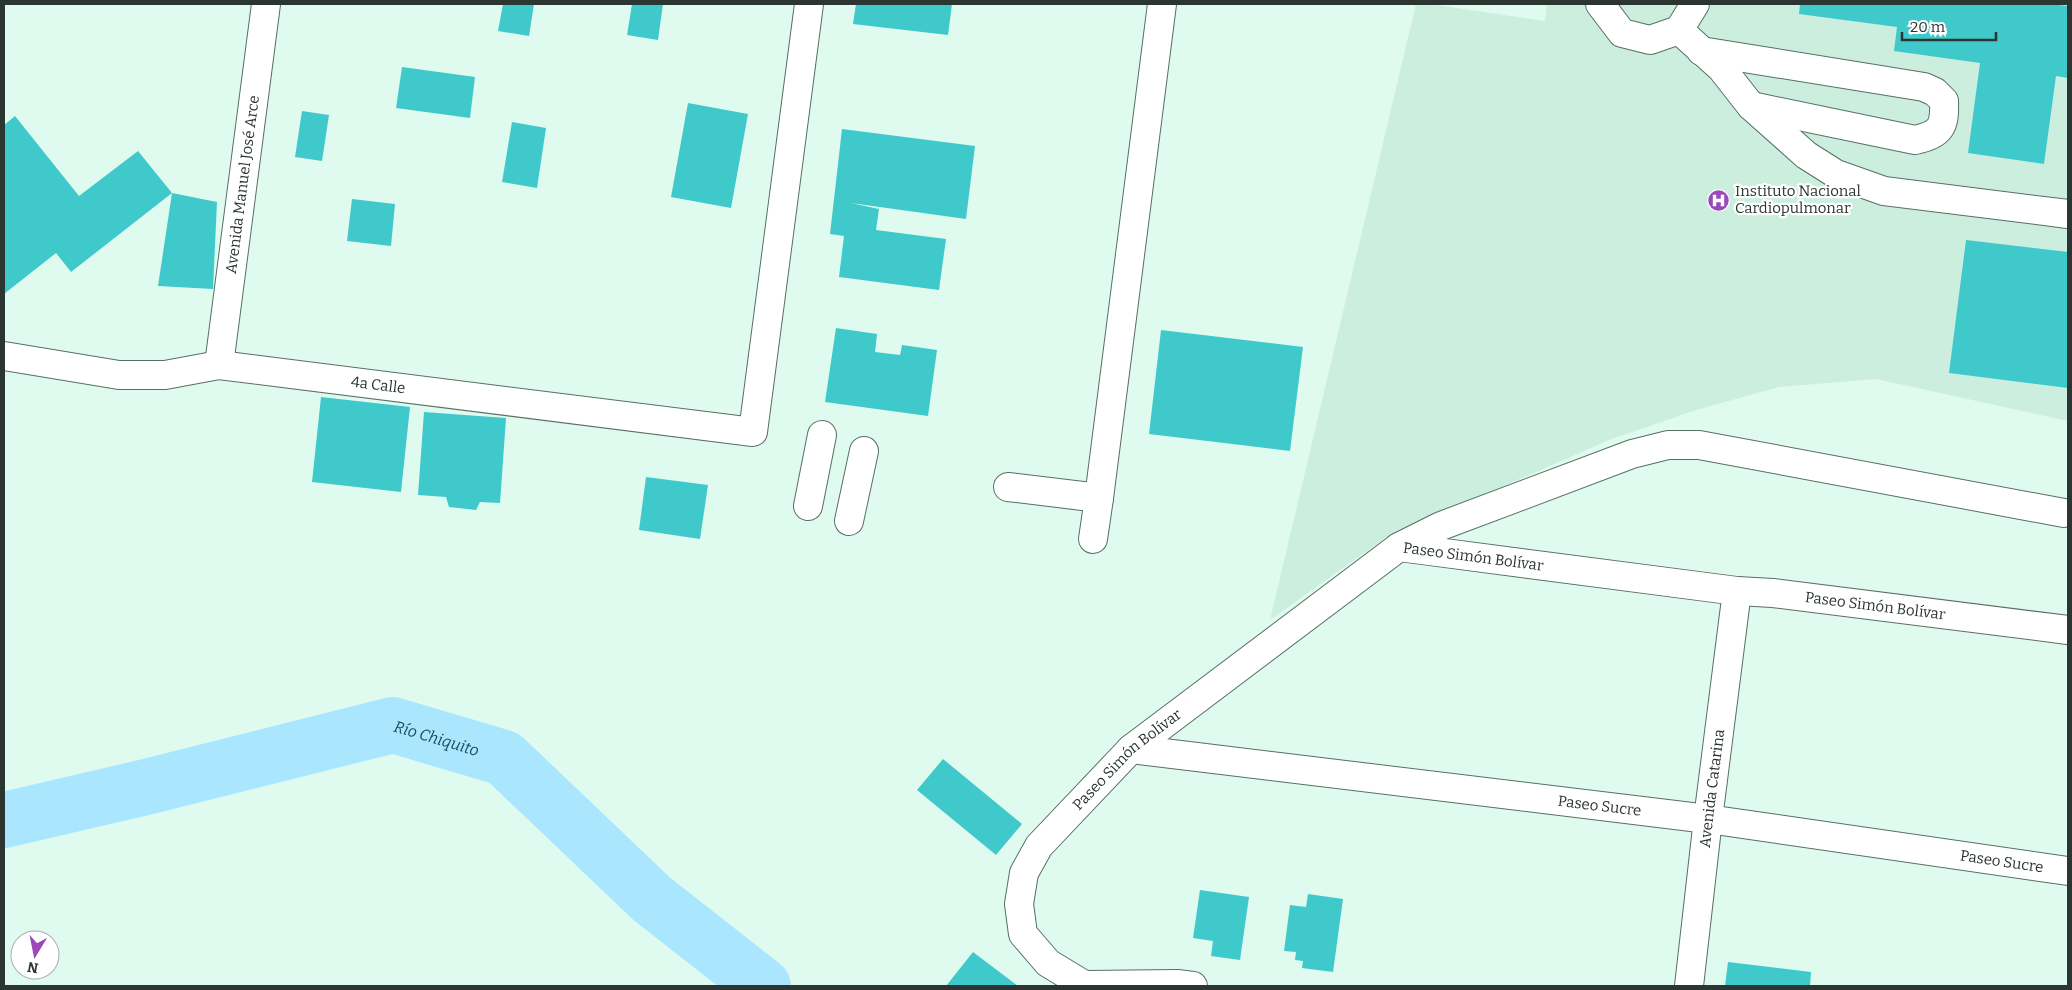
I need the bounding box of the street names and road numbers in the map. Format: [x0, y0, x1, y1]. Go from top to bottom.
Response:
street label: Avenida Manuel José Arce [222, 94, 263, 275]
street label: 4a Calle [350, 373, 406, 397]
street label: Paseo Simón Bolívar [1402, 539, 1545, 575]
street label: Paseo Simón Bolívar [1804, 588, 1947, 624]
street label: Paseo Simón Bolívar [1069, 705, 1185, 814]
street label: Avenida Catarina [1696, 728, 1728, 849]
street label: Paseo Sucre [1557, 792, 1642, 820]
street label: Paseo Sucre [1959, 847, 2045, 876]

